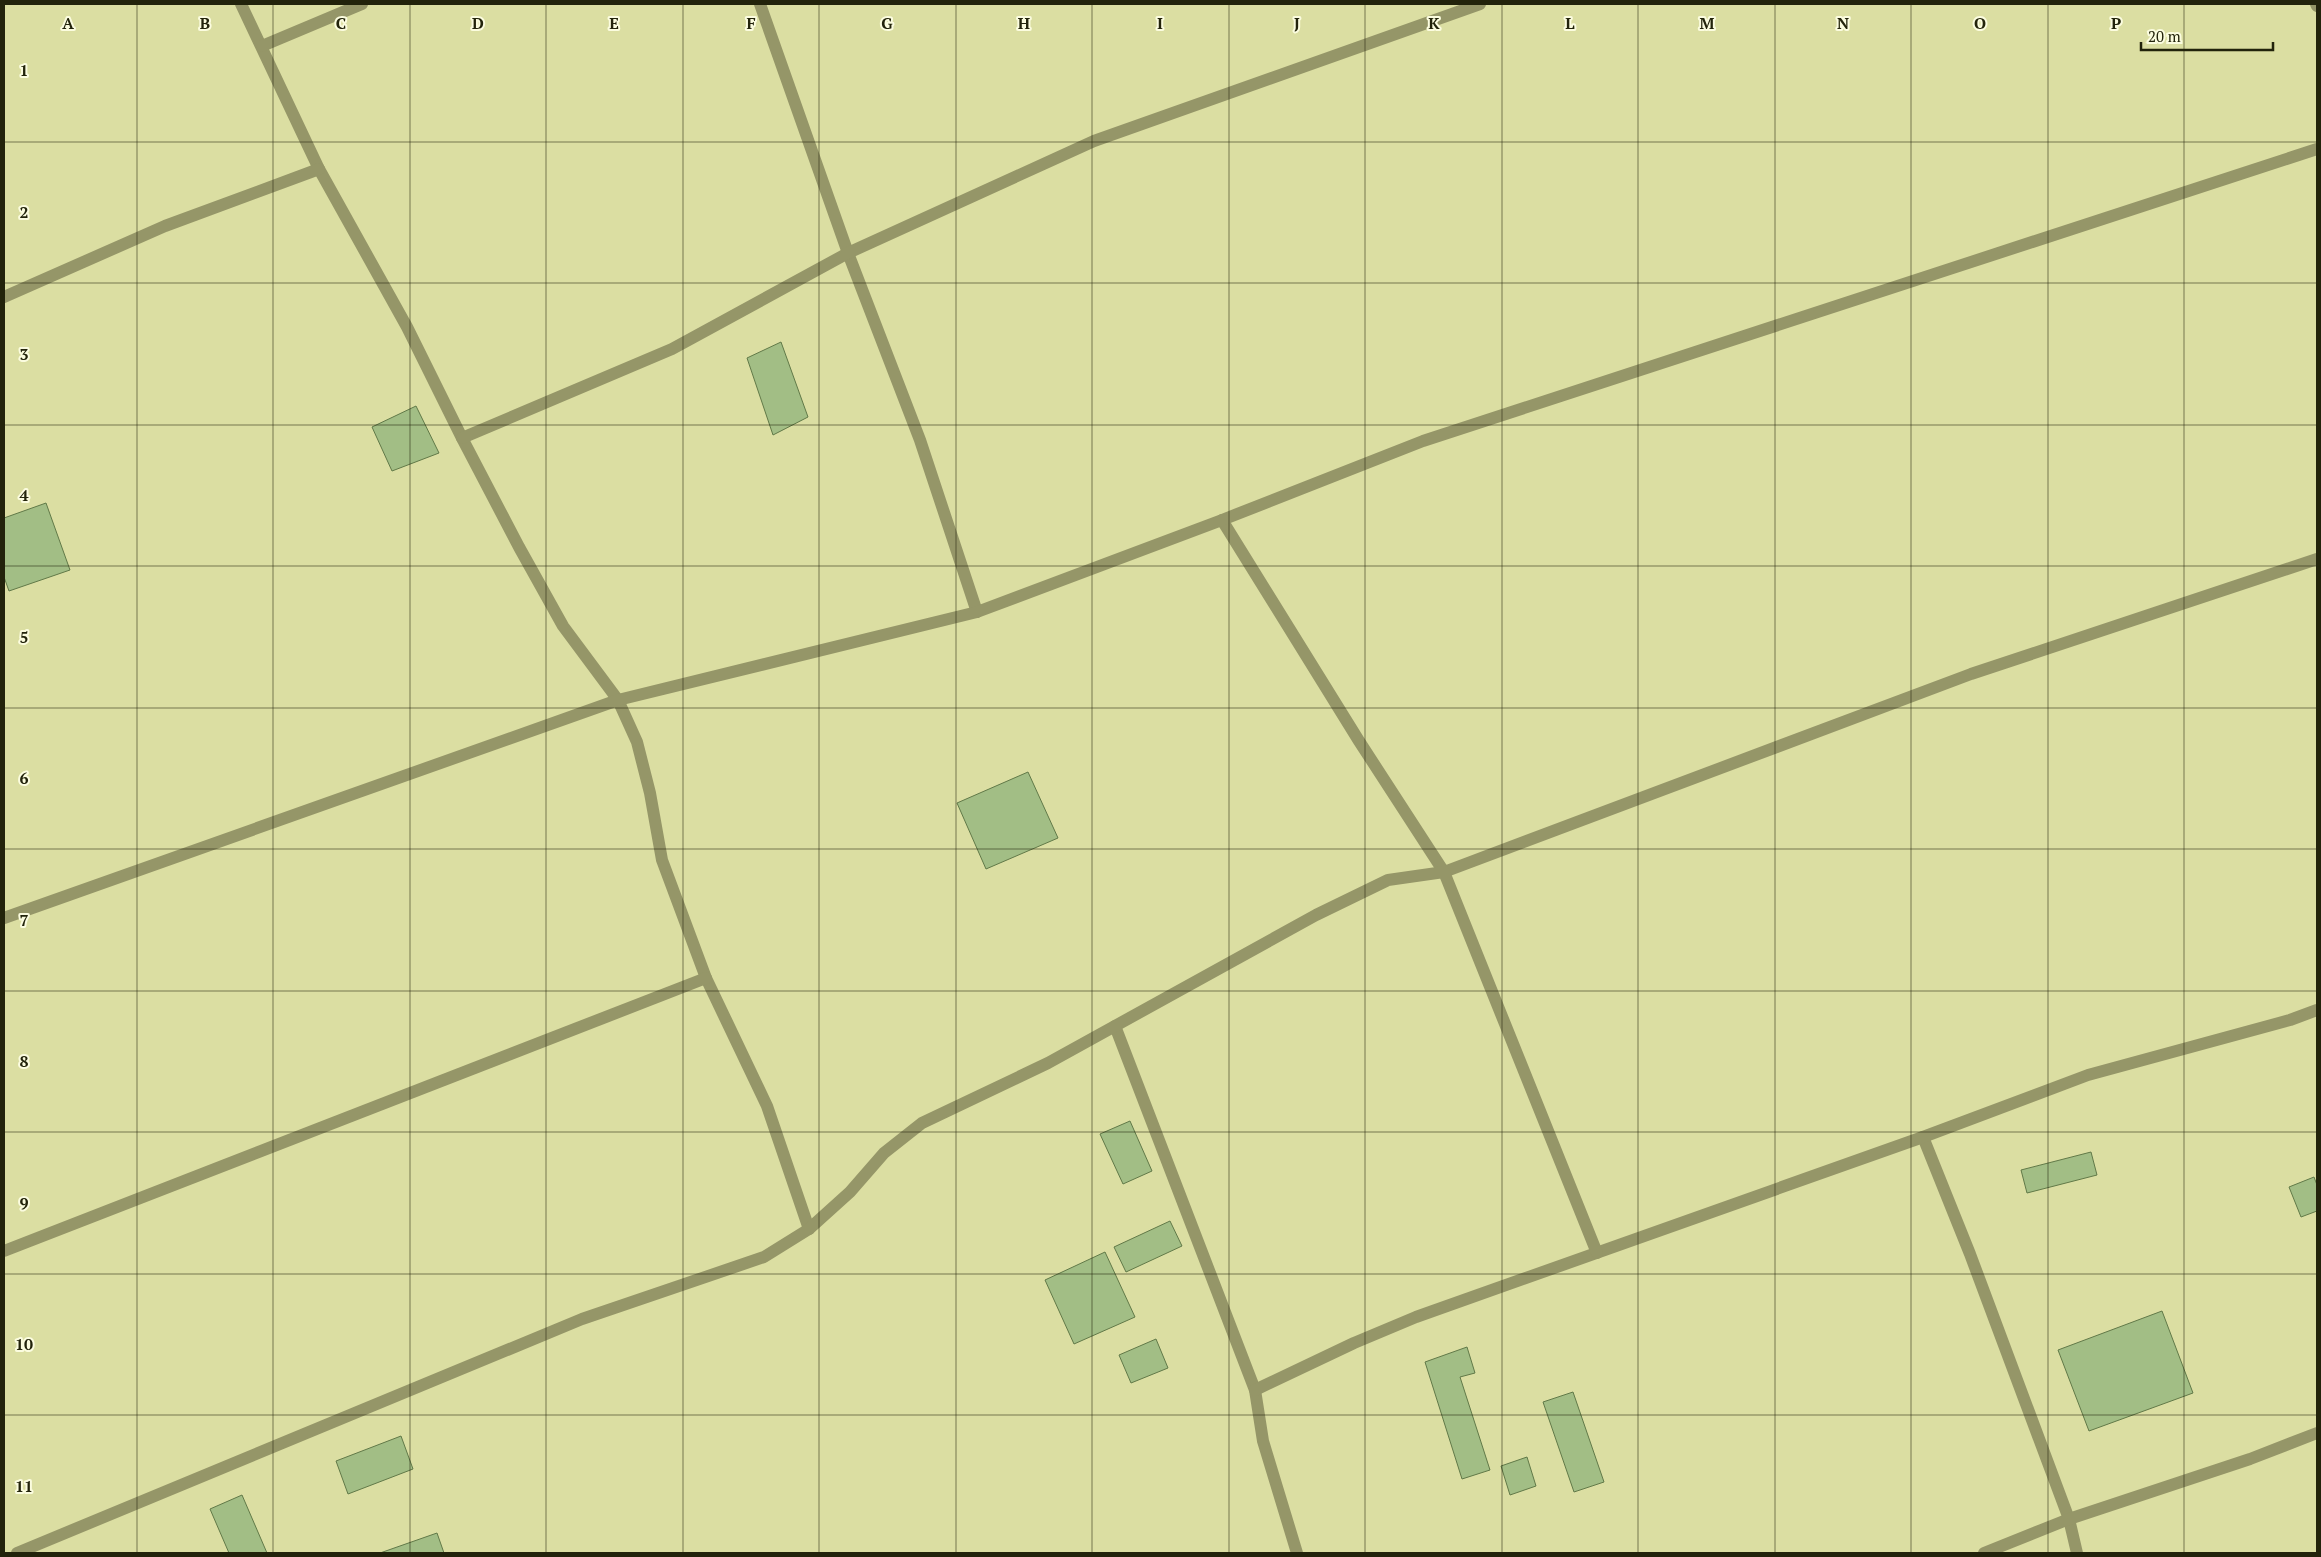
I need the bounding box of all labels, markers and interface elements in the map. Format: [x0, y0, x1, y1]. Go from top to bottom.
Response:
text: A [62, 12, 74, 34]
text: B [200, 12, 210, 34]
text: C [336, 12, 346, 34]
text: D [472, 12, 484, 34]
text: E [609, 12, 619, 34]
text: F [746, 12, 756, 34]
text: G [881, 12, 893, 34]
text: H [1018, 12, 1030, 34]
text: I [1157, 12, 1163, 34]
text: J [1294, 12, 1300, 34]
text: K [1428, 12, 1440, 34]
text: L [1565, 12, 1575, 34]
text: M [1700, 12, 1715, 34]
text: N [1837, 12, 1849, 34]
text: O [1974, 12, 1986, 34]
text: P [2111, 12, 2121, 34]
scale bar [2141, 20, 2274, 52]
text: 20 m [2148, 26, 2181, 46]
text: 1 [19, 59, 29, 81]
text: 2 [19, 201, 29, 223]
text: 3 [19, 343, 29, 365]
text: 4 [19, 484, 29, 506]
text: 5 [19, 626, 29, 648]
text: 6 [19, 767, 29, 789]
text: 7 [19, 909, 29, 931]
text: 8 [19, 1050, 29, 1072]
text: 9 [19, 1192, 29, 1214]
text: 10 [15, 1333, 33, 1355]
text: 11 [15, 1475, 33, 1497]

